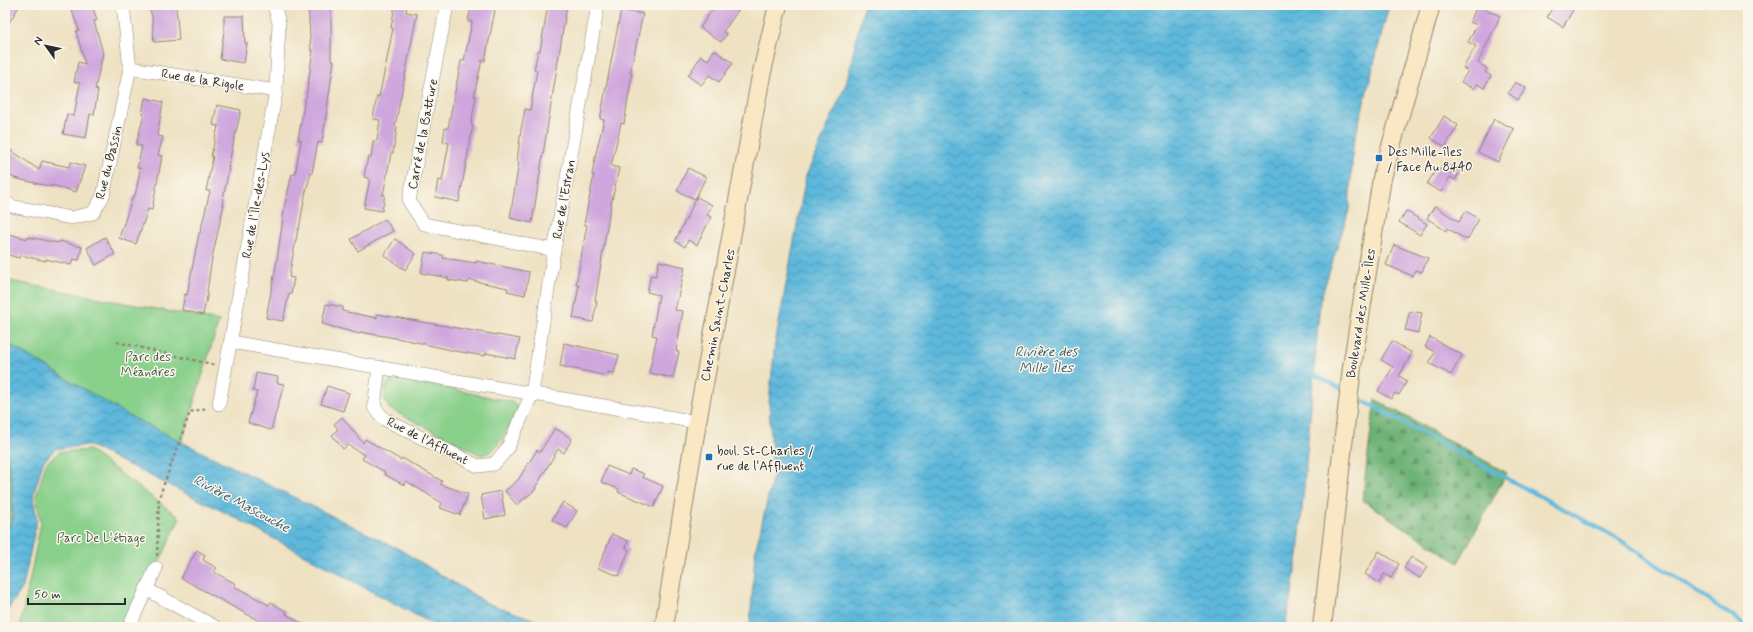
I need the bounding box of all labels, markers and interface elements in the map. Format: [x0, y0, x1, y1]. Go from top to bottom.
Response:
north arrow [26, 26, 66, 66]
text: N [31, 34, 46, 48]
street label: Rue de la Rigole [160, 66, 246, 95]
street label: Carré de la Batture [404, 77, 443, 191]
street label: Rue du Bassin [92, 124, 127, 201]
place label: Des Mille-îles / Face Au 8440 [1387, 144, 1473, 176]
street label: Rue de l'Île-des-Lys [239, 151, 274, 260]
marker: Des Mille-îles / Face Au 8440 [1374, 153, 1384, 163]
street label: Rue de l'Estran [549, 158, 580, 240]
street label: Chemin Saint-Charles [697, 247, 740, 383]
street label: Boulevard des Mille-Îles [1343, 247, 1380, 379]
water label: Rivière des Mille Îles [1015, 343, 1079, 377]
park label: Parc des Méandres [121, 349, 176, 381]
street label: Rue de l'Affluent [384, 413, 471, 469]
place label: boul. St-Charles / rue de l'Affluent [717, 443, 814, 475]
marker: boul. St-Charles / rue de l'Affluent [704, 452, 714, 462]
water label: Rivière Mascouche [190, 471, 294, 537]
park label: Parc De L'étiage [57, 530, 146, 547]
scale bar [28, 580, 125, 606]
text: 50 m [34, 587, 61, 603]

